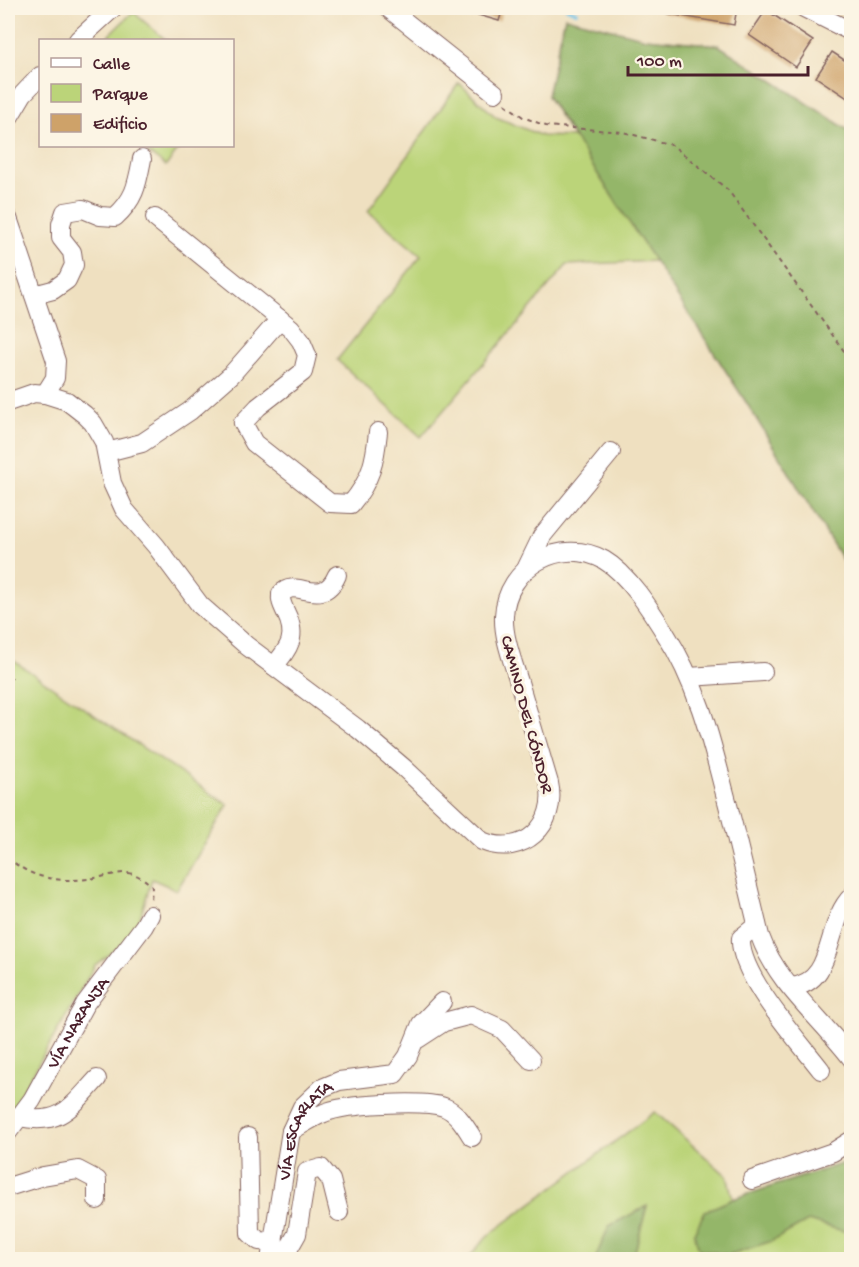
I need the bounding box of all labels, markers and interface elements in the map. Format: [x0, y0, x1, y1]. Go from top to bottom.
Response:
legend [39, 39, 234, 147]
scale bar [628, 39, 808, 77]
text: 100 m [636, 52, 682, 73]
text: Calle [93, 55, 131, 76]
text: Parque [92, 85, 149, 106]
text: Edificio [93, 115, 147, 136]
street label: CAMINO DEL CÓNDOR [494, 634, 557, 796]
street label: VÍA NARANJA [43, 972, 116, 1074]
street label: VÍA ESCARLATA [275, 1076, 337, 1183]

